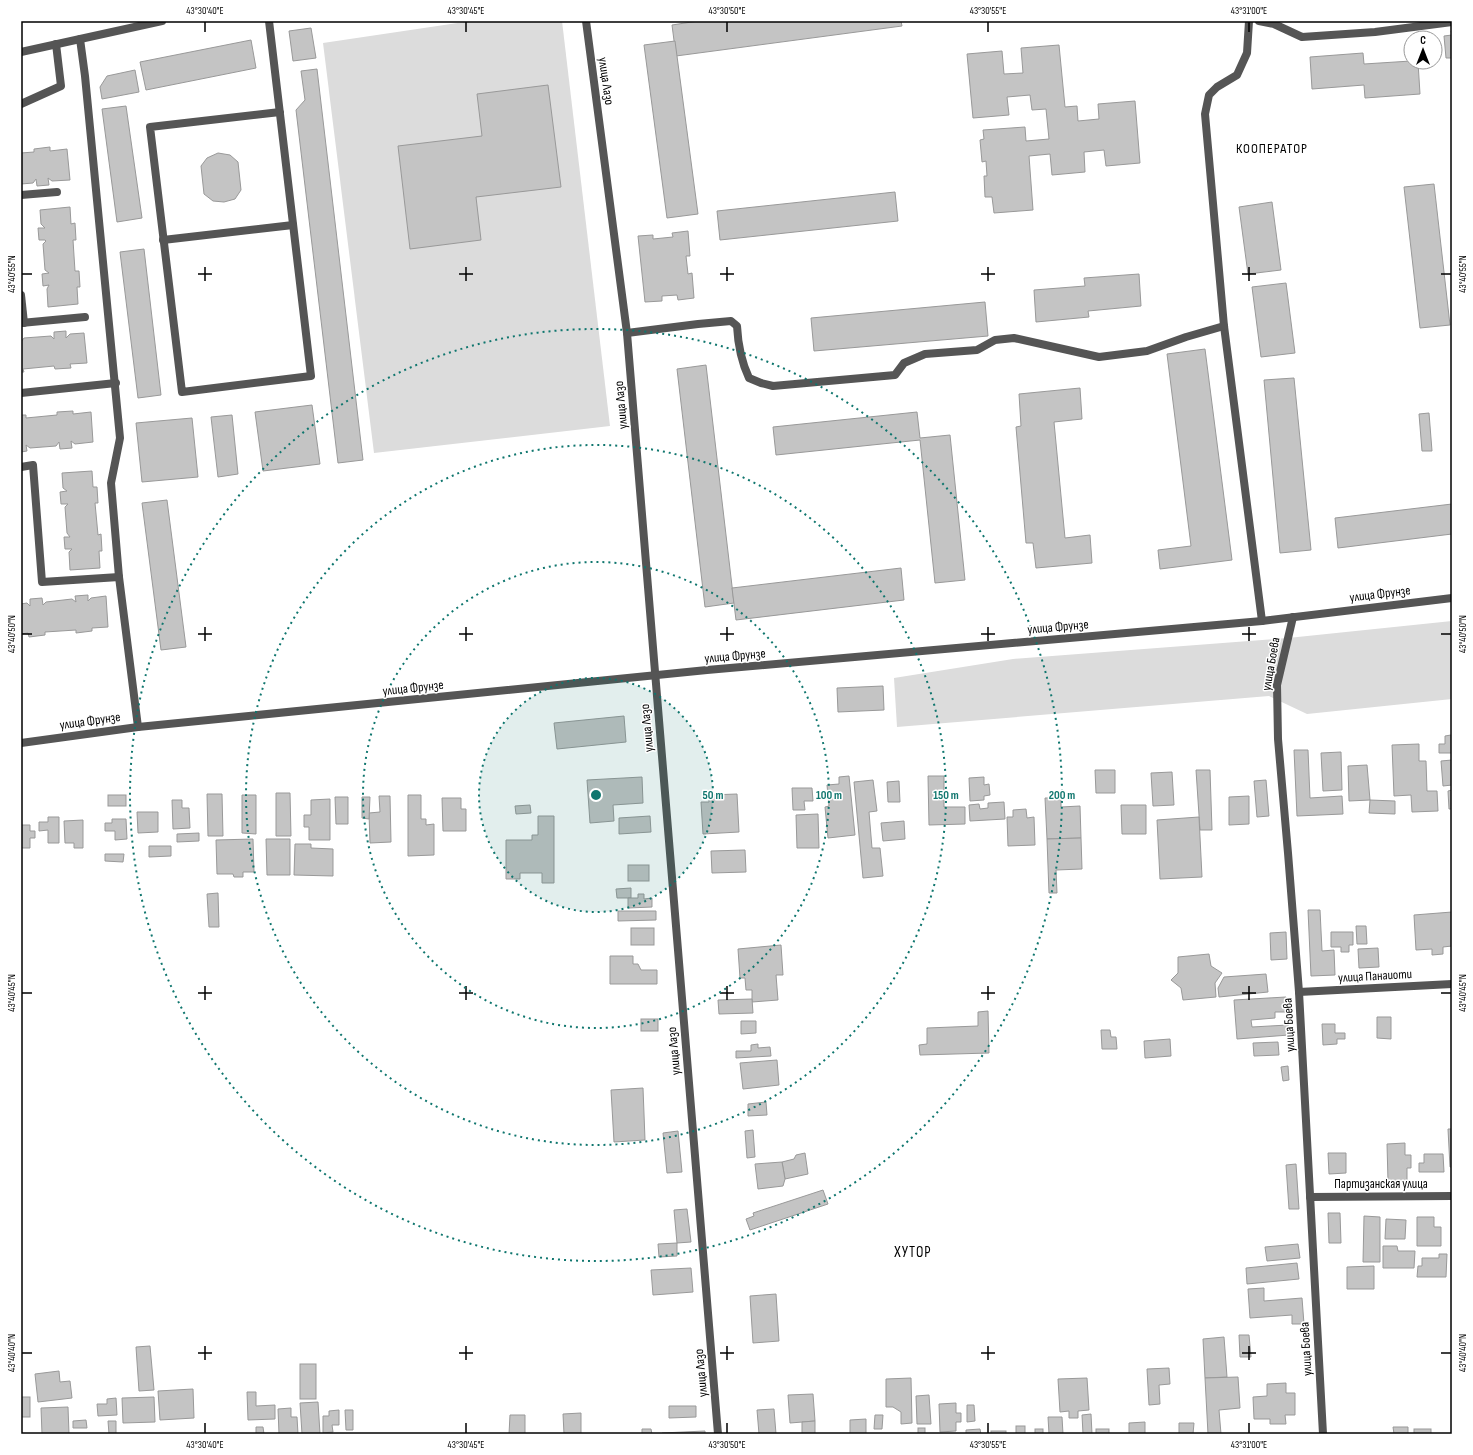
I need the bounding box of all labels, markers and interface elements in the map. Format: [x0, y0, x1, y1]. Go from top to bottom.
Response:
text: 43°30'40"E [186, 5, 224, 17]
text: 43°30'45"E [448, 5, 484, 17]
text: 43°30'50"E [708, 5, 746, 17]
text: 43°30'55"E [970, 5, 1006, 17]
text: 43°31'00"E [1231, 5, 1267, 17]
north arrow [1403, 30, 1443, 70]
text: С [1420, 34, 1426, 47]
street label: улица Лазо [595, 56, 617, 106]
district label: КООПЕРАТОР [1236, 140, 1308, 157]
text: 43°40'55"N [6, 255, 18, 293]
text: 43°40'55"N [1457, 255, 1469, 293]
street label: улица Лазо [611, 380, 631, 430]
street label: улица Фрунзе [1349, 582, 1411, 606]
text: 43°40'50"N [6, 615, 18, 653]
text: 43°40'50"N [1457, 615, 1469, 653]
street label: улица Фрунзе [1027, 616, 1089, 638]
street label: улица Боева [1258, 636, 1284, 692]
street label: улица Фрунзе [704, 645, 766, 667]
street label: улица Фрунзе [382, 677, 444, 699]
street label: улица Лазо [637, 703, 657, 753]
street label: улица Фрунзе [59, 709, 121, 733]
centre of rings [589, 788, 603, 802]
text: 50 m [703, 788, 723, 803]
text: 100 m [816, 788, 842, 803]
text: 150 m [933, 788, 959, 803]
text: 200 m [1049, 788, 1075, 803]
street label: улица Панаиоти [1338, 966, 1412, 986]
text: 43°40'45"N [6, 974, 18, 1012]
text: 43°40'45"N [1457, 974, 1469, 1012]
street label: улица Боева [1280, 998, 1298, 1052]
street label: улица Лазо [664, 1026, 684, 1076]
street label: Партизанская улица [1334, 1176, 1428, 1192]
district label: ХУТОР [893, 1243, 932, 1262]
street label: улица Боева [1297, 1322, 1315, 1376]
text: 43°40'40"N [6, 1334, 18, 1372]
text: 43°40'40"N [1457, 1334, 1469, 1372]
street label: улица Лазо [691, 1348, 711, 1398]
text: 43°30'40"E [186, 1439, 224, 1451]
text: 43°30'45"E [448, 1439, 484, 1451]
text: 43°30'50"E [708, 1439, 746, 1451]
text: 43°30'55"E [970, 1439, 1006, 1451]
text: 43°31'00"E [1231, 1439, 1267, 1451]

